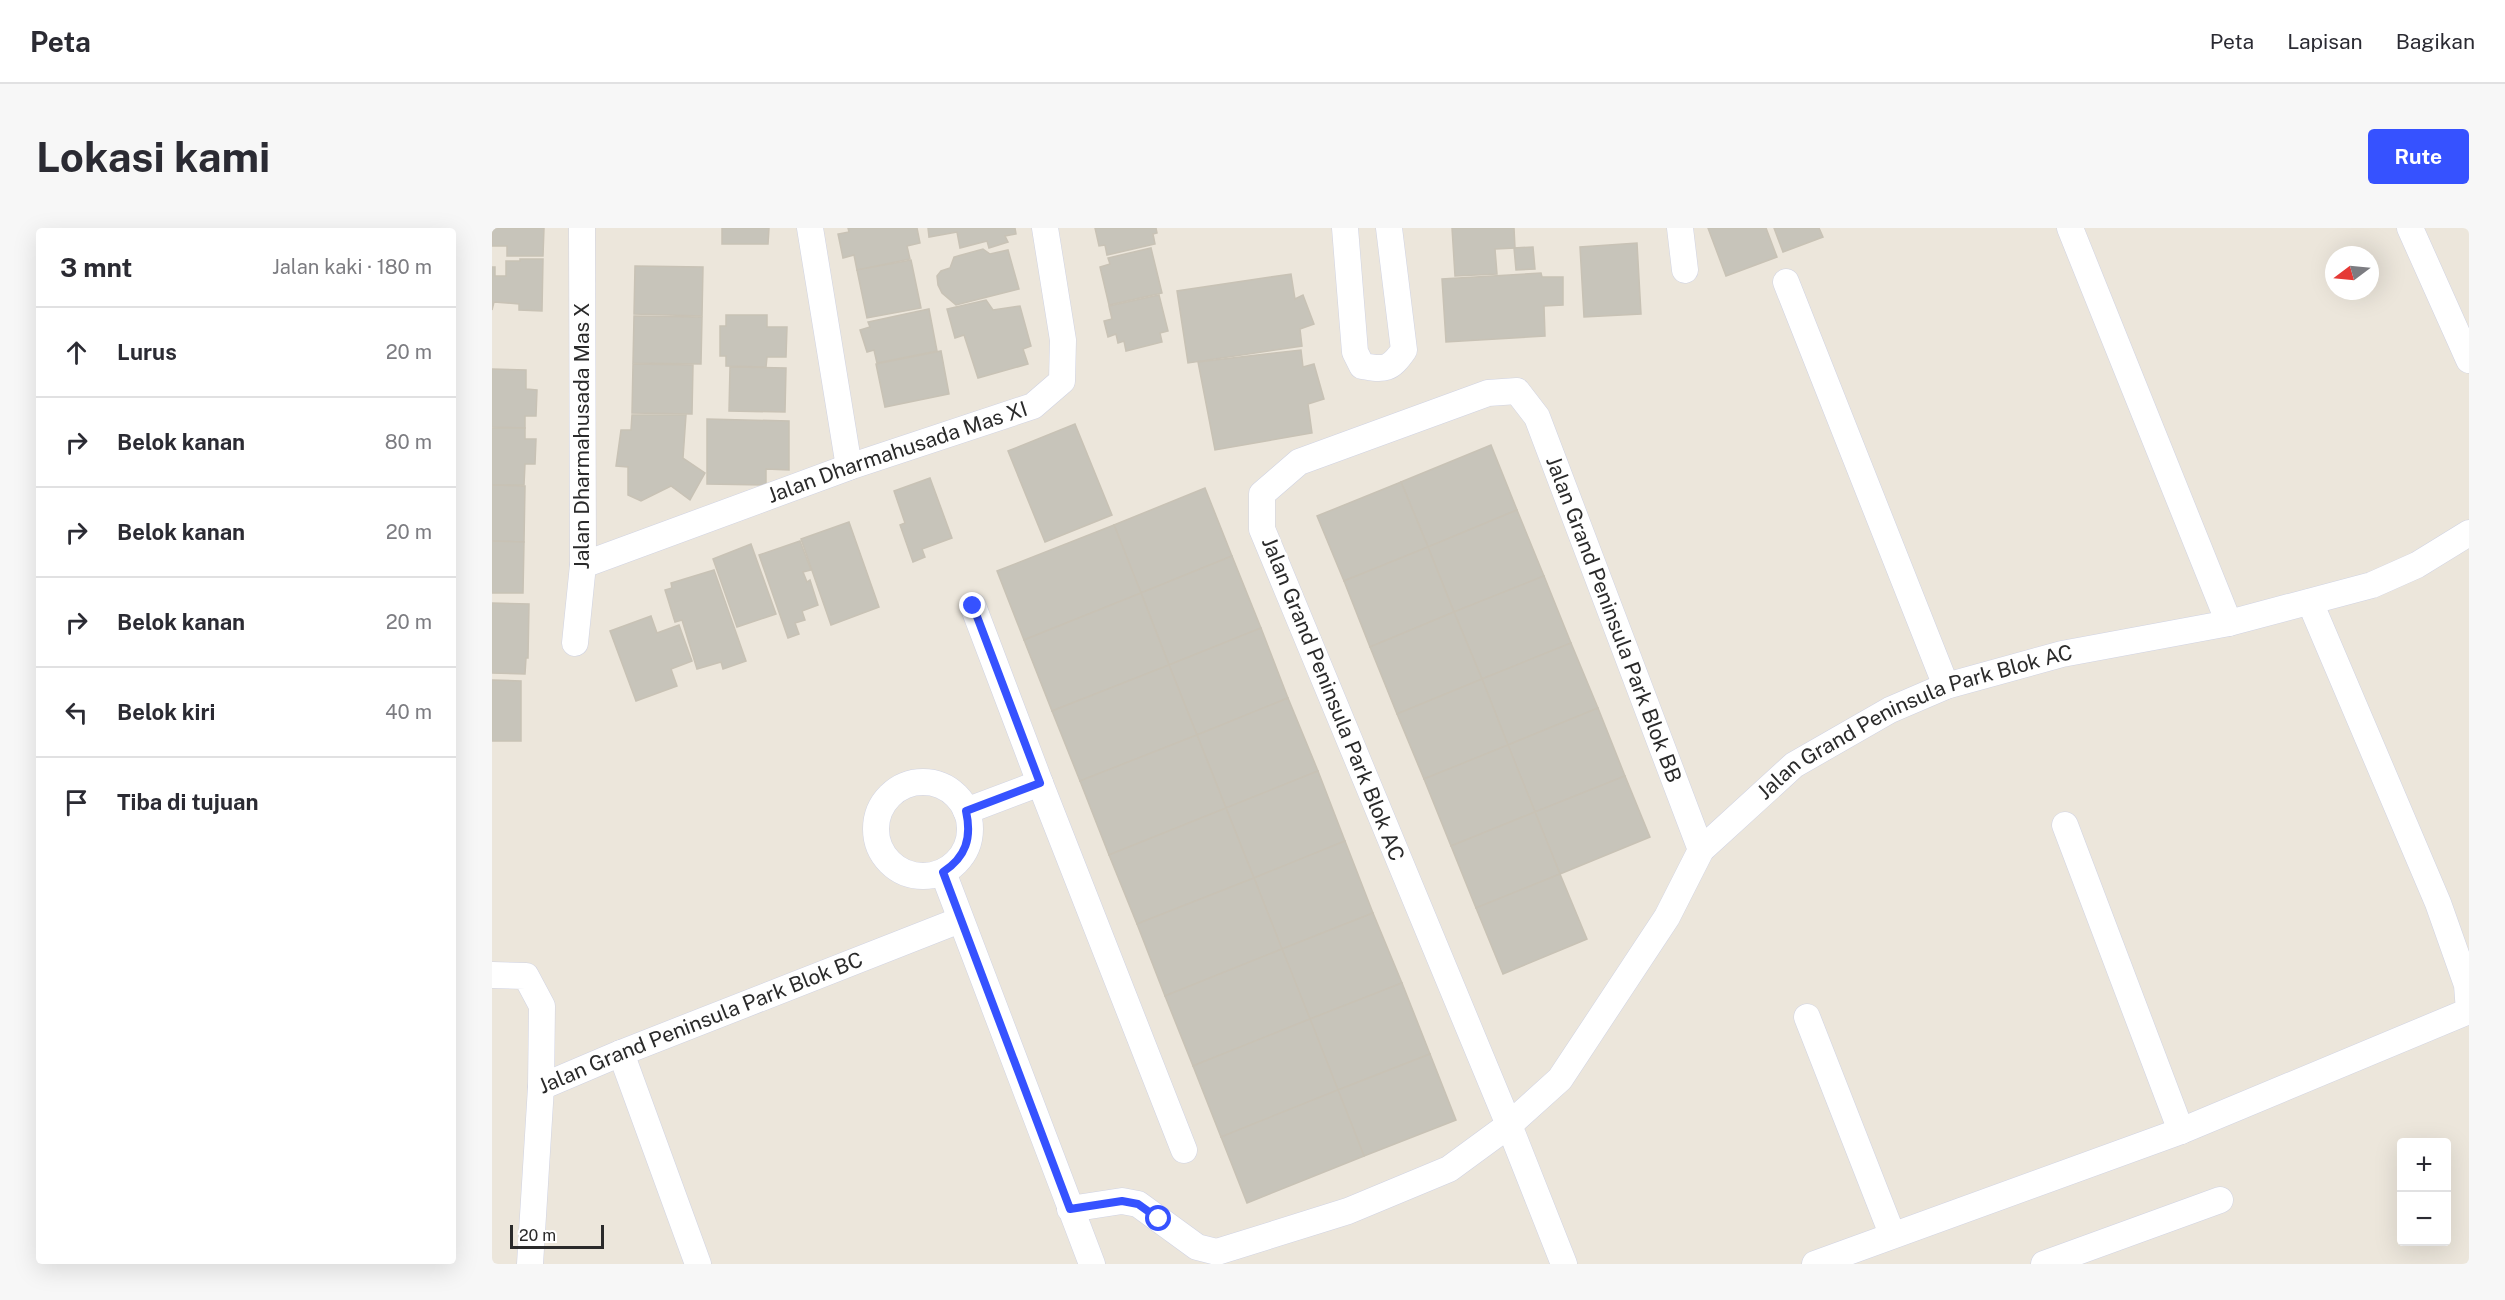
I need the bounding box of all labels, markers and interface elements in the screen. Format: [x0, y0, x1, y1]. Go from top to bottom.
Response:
text: Peta [30, 25, 91, 58]
text: Peta [2210, 29, 2254, 54]
text: Lapisan [2287, 29, 2363, 54]
text: Bagikan [2396, 29, 2475, 54]
button: Rute [2368, 129, 2469, 184]
text: Lokasi kami [36, 132, 270, 181]
north arrow [2325, 246, 2379, 300]
text: 3 mnt [60, 252, 132, 283]
text: Jalan kaki · 180 m [272, 255, 432, 279]
street label: Jalan Dharmahusada Mas X [569, 302, 594, 570]
icon: ahead [60, 336, 93, 369]
text: Lurus [117, 339, 177, 365]
text: 20 m [386, 340, 432, 364]
street label: Jalan Dharmahusada Mas XI [764, 396, 1030, 508]
icon: right [60, 426, 93, 459]
text: Belok kanan [117, 429, 245, 455]
text: 80 m [385, 430, 432, 454]
street label: Jalan Grand Peninsula Park Blok BB [1541, 452, 1687, 786]
icon: right [60, 516, 93, 549]
text: Belok kanan [117, 519, 245, 545]
text: 20 m [386, 520, 432, 544]
street label: Jalan Grand Peninsula Park Blok AC [1257, 533, 1410, 864]
route end [959, 592, 985, 618]
icon: right [60, 606, 93, 639]
text: Belok kanan [117, 609, 245, 635]
text: 20 m [386, 610, 432, 634]
street label: Jalan Grand Peninsula Park Blok AC [1752, 639, 2074, 804]
icon: left [60, 696, 93, 729]
text: Belok kiri [117, 699, 215, 725]
text: 40 m [385, 700, 432, 724]
icon: arrive [60, 786, 93, 819]
text: Tiba di tujuan [117, 789, 258, 815]
street label: Jalan Grand Peninsula Park Blok BC [534, 946, 866, 1099]
map controls [2397, 1138, 2451, 1246]
button: + [2397, 1138, 2451, 1192]
button: − [2397, 1192, 2451, 1246]
route start [1145, 1205, 1171, 1231]
scale bar [510, 1222, 604, 1250]
text: 20 m [519, 1226, 556, 1245]

